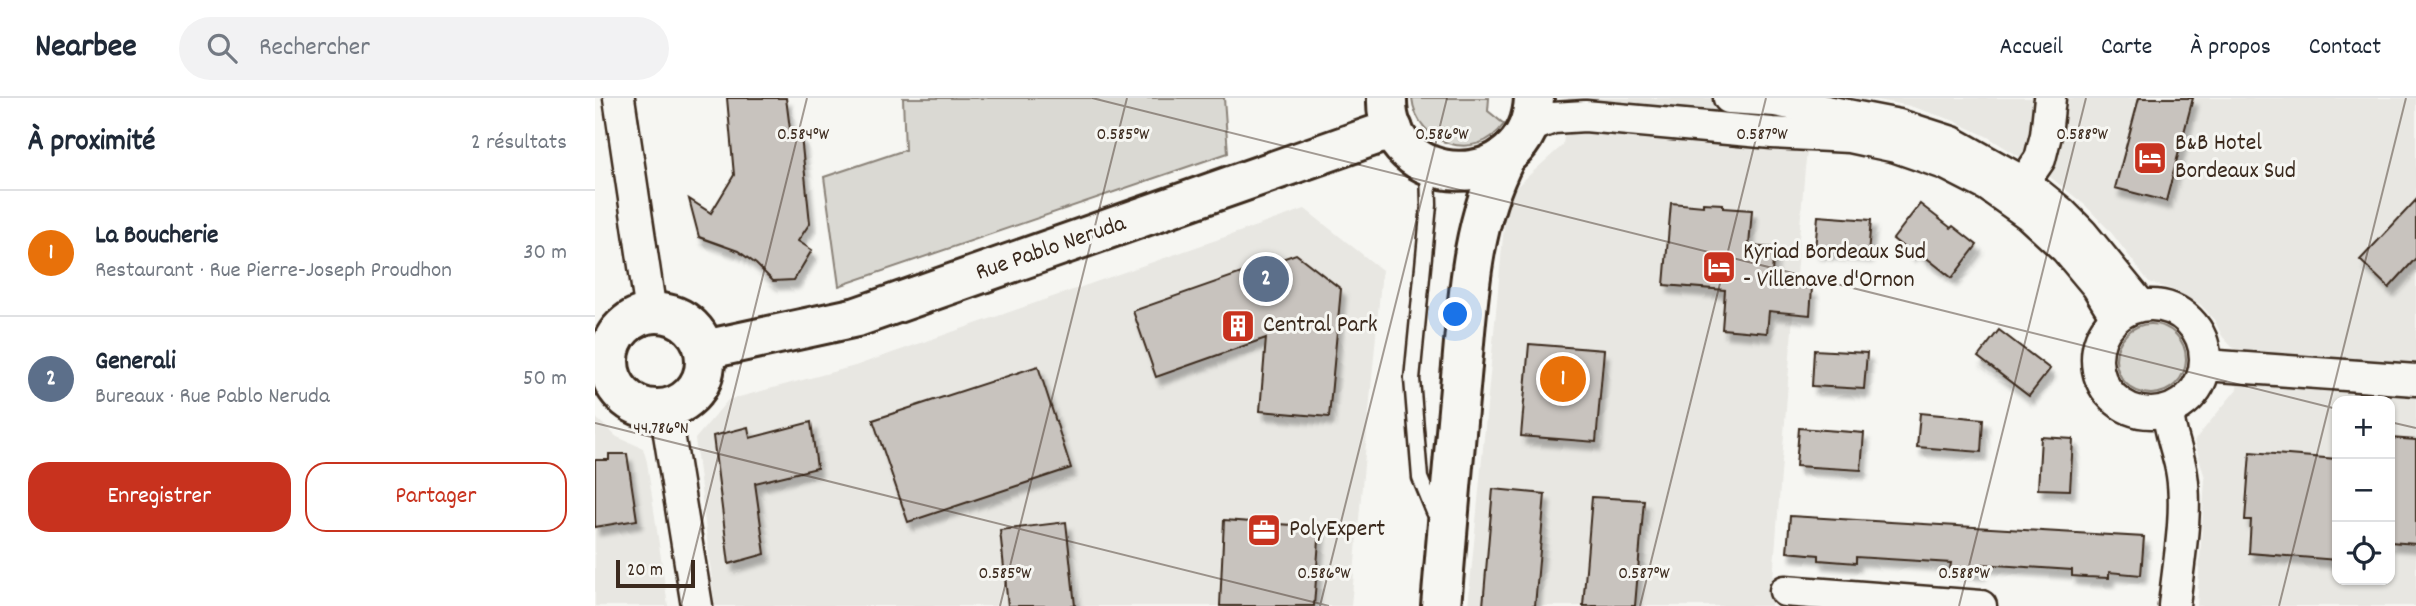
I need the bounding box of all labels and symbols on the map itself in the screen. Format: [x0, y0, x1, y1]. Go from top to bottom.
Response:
text: 0.584°W [777, 123, 830, 148]
text: 0.585°W [1097, 123, 1150, 148]
text: 0.586°W [1415, 123, 1469, 148]
text: 0.587°W [1736, 123, 1788, 148]
text: 0.588°W [2056, 123, 2109, 148]
place label: B&B Hotel Bordeaux Sud [2175, 127, 2296, 189]
hotel icon: B&B Hotel Bordeaux Sud [2131, 139, 2169, 177]
street label: Rue Pablo Neruda [971, 207, 1131, 291]
place label: Kyriad Bordeaux Sud - Villenave d'Ornon [1743, 236, 1926, 298]
hotel icon: Kyriad Bordeaux Sud - Villenave d'Ornon [1700, 248, 1738, 286]
pin: 2 [1243, 253, 1289, 305]
your location [1438, 297, 1472, 331]
building icon: Central Park [1219, 307, 1257, 345]
place label: Central Park [1263, 309, 1378, 343]
pin: 1 [1540, 353, 1586, 405]
text: 44.786°N [633, 417, 689, 442]
office icon: PolyExpert [1245, 511, 1283, 549]
place label: PolyExpert [1289, 513, 1385, 547]
scale bar [616, 557, 695, 589]
text: 0.585°W [979, 562, 1032, 587]
text: 0.586°W [1297, 562, 1351, 587]
text: 0.587°W [1618, 562, 1670, 587]
text: 0.588°W [1938, 562, 1991, 587]

